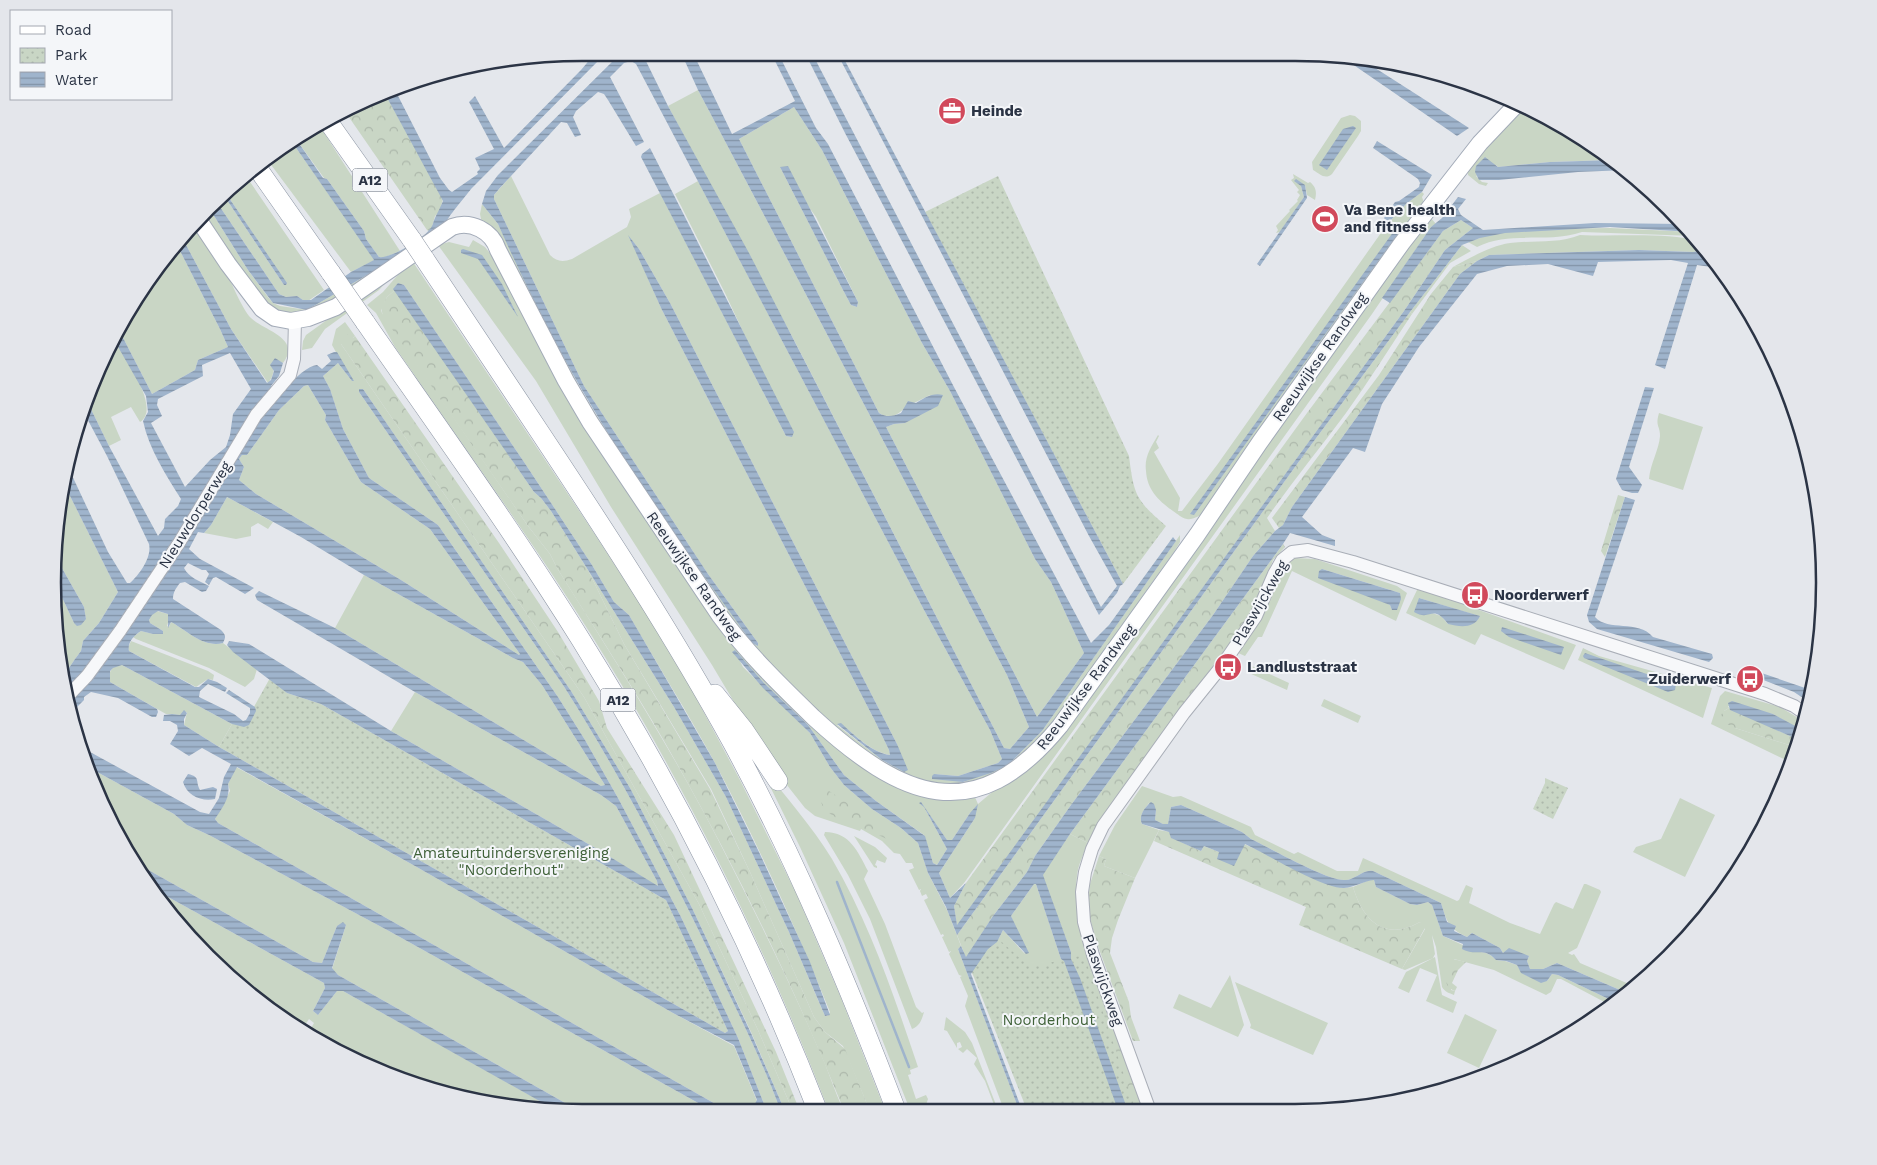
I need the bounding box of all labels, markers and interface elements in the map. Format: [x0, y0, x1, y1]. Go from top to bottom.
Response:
legend [10, 10, 172, 100]
text: Road [55, 21, 92, 39]
text: Park [55, 46, 88, 64]
text: Water [55, 71, 98, 89]
office icon: Heinde [937, 96, 967, 126]
place label: Heinde [971, 102, 1023, 120]
road number: A12 [352, 168, 388, 192]
place label: Va Bene health and fitness [1344, 201, 1455, 236]
sports icon: Va Bene health and fitness [1310, 204, 1340, 234]
street label: Reeuwijkse Randweg [1269, 289, 1371, 425]
street label: Nieuwdorperweg [155, 458, 235, 572]
street label: Reeuwijkse Randweg [643, 508, 745, 644]
street label: Plaswijckweg [1228, 557, 1292, 649]
bus stop icon: Noorderwerf [1460, 580, 1490, 610]
place label: Noorderwerf [1494, 586, 1590, 604]
street label: Reeuwijkse Randweg [1033, 621, 1139, 753]
bus stop icon: Landluststraat [1213, 652, 1243, 682]
place label: Landluststraat [1247, 658, 1357, 676]
bus stop icon: Zuiderwerf [1735, 664, 1765, 694]
place label: Zuiderwerf [1649, 670, 1732, 688]
road number: A12 [600, 688, 636, 712]
park label: Amateurtuindersvereniging "Noorderhout" [413, 844, 609, 879]
street label: Plaswijckweg [1079, 932, 1127, 1028]
park label: Noorderhout [1003, 1011, 1096, 1029]

